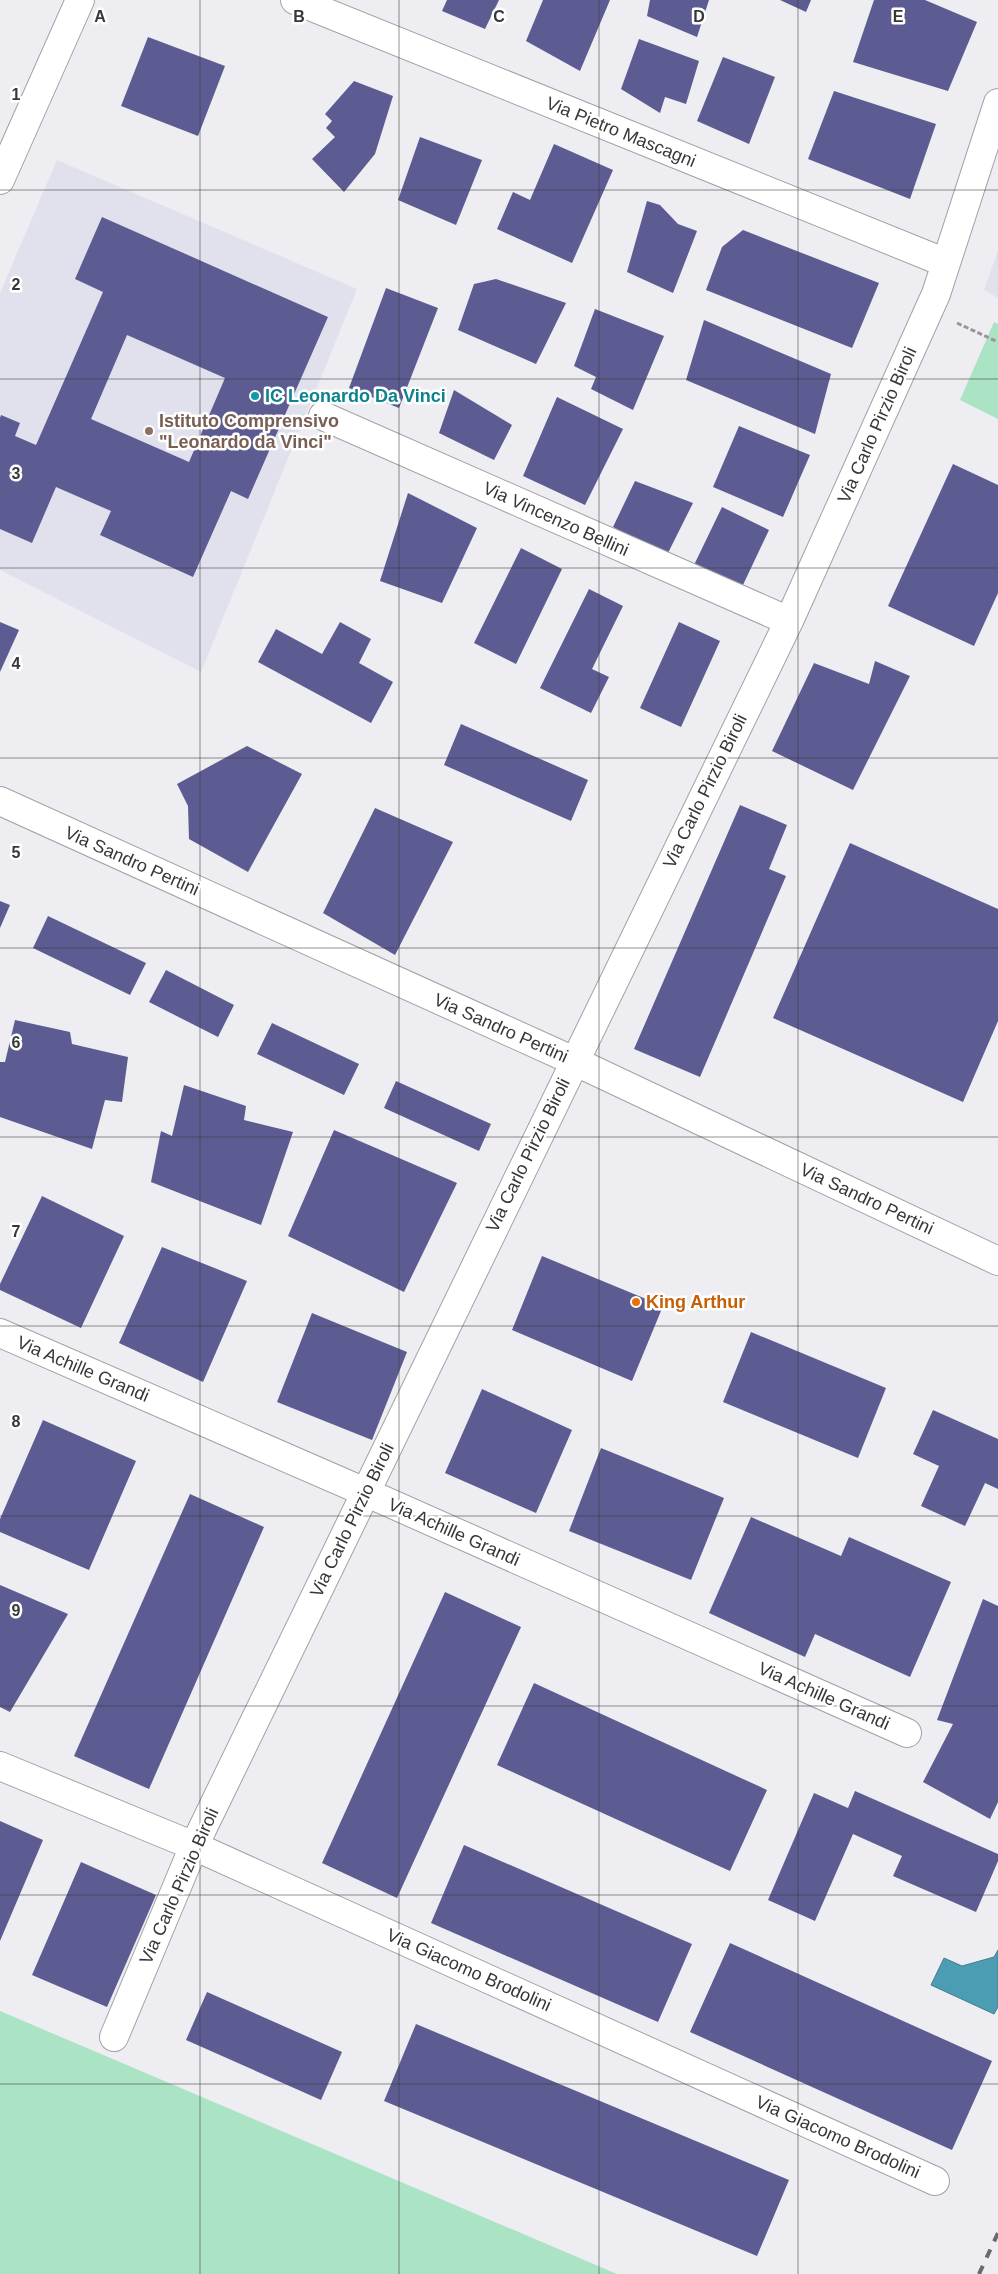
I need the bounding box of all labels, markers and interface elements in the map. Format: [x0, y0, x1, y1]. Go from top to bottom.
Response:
text: A [94, 8, 106, 25]
text: B [293, 8, 305, 25]
text: C [493, 8, 505, 25]
text: D [693, 8, 705, 25]
text: E [893, 8, 904, 25]
text: 1 [12, 86, 21, 103]
street label: Via Pietro Mascagni [543, 93, 699, 171]
text: 2 [12, 276, 21, 293]
street label: Via Carlo Pirzio Biroli [834, 344, 920, 506]
place label: IC Leonardo Da Vinci [265, 386, 446, 406]
marker: IC Leonardo Da Vinci [249, 390, 261, 402]
place label: Istituto Comprensivo "Leonardo da Vinci" [159, 411, 339, 452]
marker: Istituto Comprensivo "Leonardo da Vinci" [143, 425, 155, 437]
text: 3 [12, 465, 21, 482]
street label: Via Vincenzo Bellini [480, 478, 632, 560]
text: 4 [12, 655, 21, 672]
street label: Via Carlo Pirzio Biroli [659, 711, 751, 871]
street label: Via Sandro Pertini [62, 822, 202, 900]
text: 5 [12, 844, 21, 861]
street label: Via Sandro Pertini [431, 989, 571, 1067]
text: 6 [12, 1034, 21, 1051]
street label: Via Carlo Pirzio Biroli [482, 1075, 574, 1235]
street label: Via Sandro Pertini [797, 1159, 937, 1239]
text: 7 [12, 1223, 21, 1240]
place label: King Arthur [646, 1292, 745, 1312]
marker: King Arthur [630, 1296, 642, 1308]
street label: Via Achille Grandi [14, 1332, 152, 1406]
text: 8 [12, 1413, 21, 1430]
street label: Via Carlo Pirzio Biroli [306, 1440, 398, 1600]
street label: Via Achille Grandi [385, 1494, 523, 1570]
text: 9 [12, 1602, 21, 1619]
street label: Via Achille Grandi [755, 1658, 893, 1734]
street label: Via Carlo Pirzio Biroli [136, 1805, 222, 1967]
street label: Via Giacomo Brodolini [384, 1925, 554, 2015]
street label: Via Giacomo Brodolini [753, 2092, 923, 2182]

